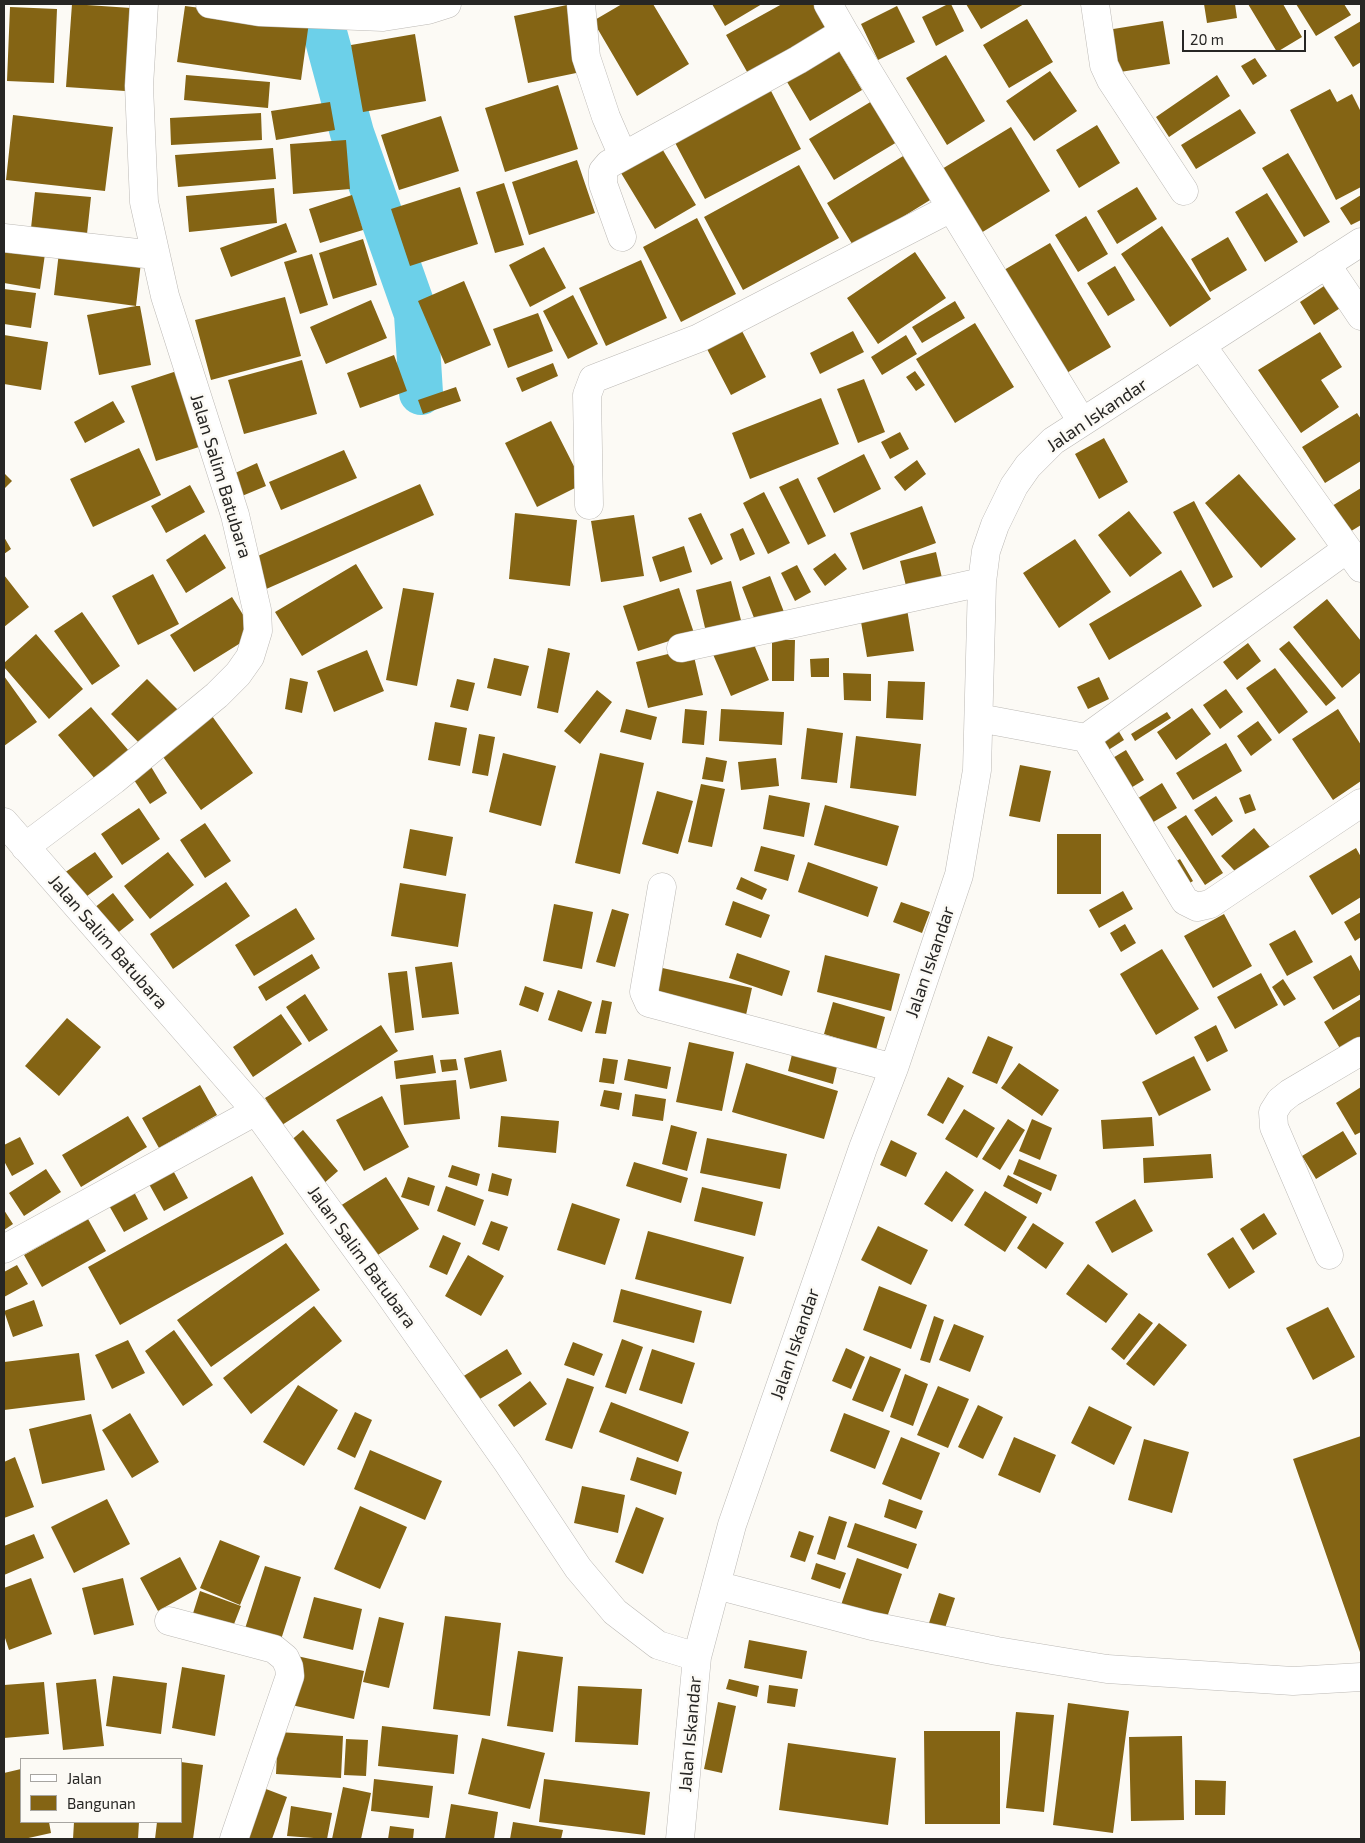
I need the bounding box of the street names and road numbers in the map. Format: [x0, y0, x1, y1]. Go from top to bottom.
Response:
street label: Jalan Iskandar [1043, 373, 1151, 457]
street label: Jalan Salim Batubara [186, 391, 256, 561]
street label: Jalan Salim Batubara [44, 871, 172, 1013]
street label: Jalan Iskandar [901, 903, 959, 1021]
street label: Jalan Salim Batubara [303, 1182, 421, 1332]
street label: Jalan Iskandar [766, 1285, 824, 1403]
street label: Jalan Iskandar [674, 1675, 706, 1793]

